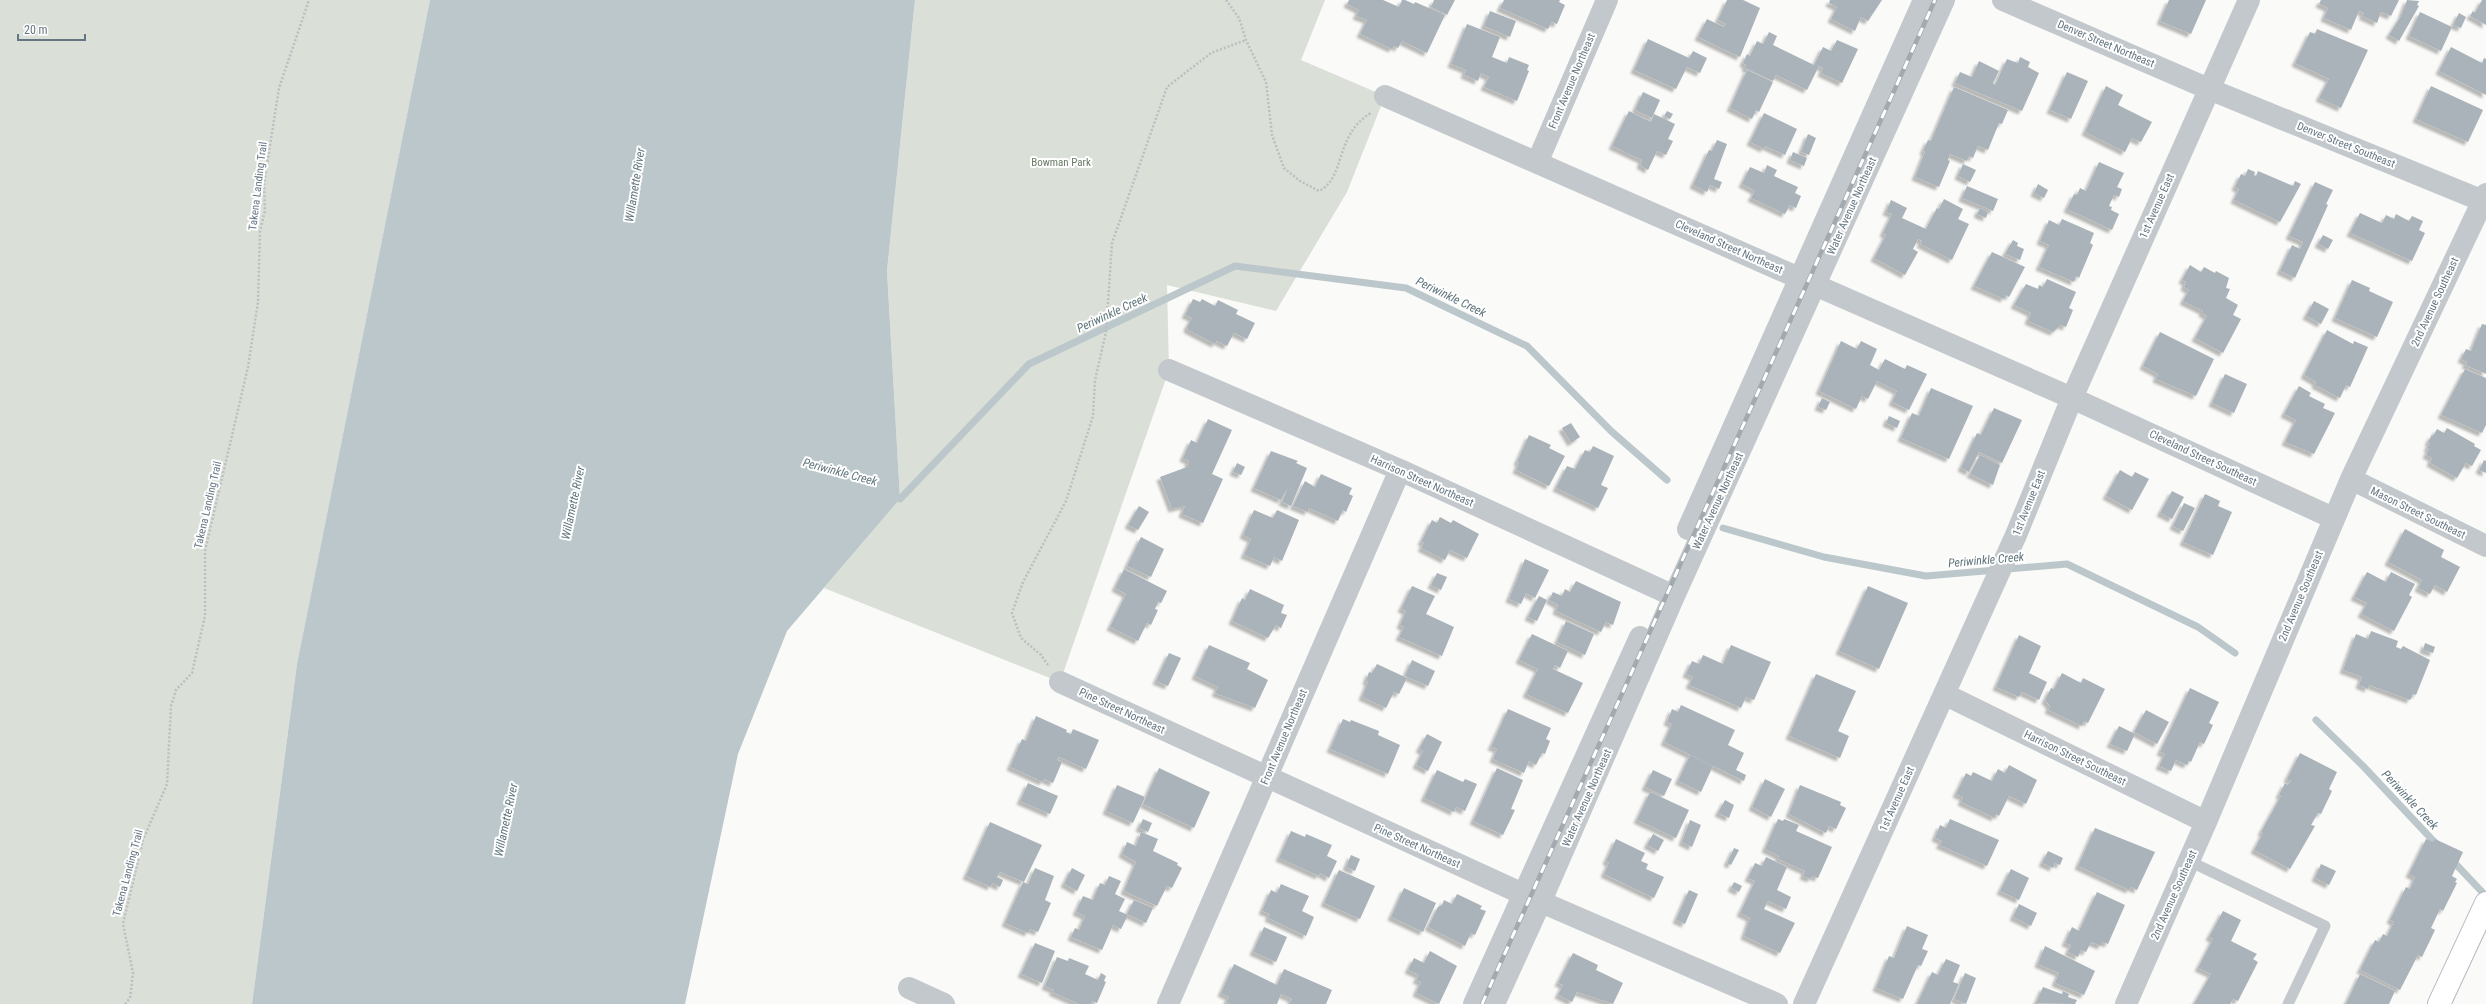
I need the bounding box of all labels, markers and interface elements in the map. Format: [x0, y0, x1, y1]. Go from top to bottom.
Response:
scale bar [18, 16, 85, 42]
street label: Denver Street Northeast [2056, 18, 2156, 70]
text: 20 m [24, 23, 48, 37]
street label: Front Avenue Northeast [1546, 31, 1598, 131]
street label: Denver Street Southeast [2295, 119, 2397, 171]
street label: Takena Landing Trail [246, 141, 270, 231]
water label: Willamette River [622, 147, 648, 223]
street label: Water Avenue Northeast [1825, 155, 1879, 257]
park label: Bowman Park [1031, 156, 1091, 169]
street label: 1st Avenue East [2137, 172, 2177, 240]
street label: Cleveland Street Northeast [1673, 217, 1785, 277]
street label: 2nd Avenue Southeast [2409, 255, 2461, 349]
water label: Periwinkle Creek [1414, 274, 1489, 320]
water label: Periwinkle Creek [1075, 290, 1150, 335]
street label: Cleveland Street Southeast [2147, 427, 2259, 489]
street label: Water Avenue Northeast [1690, 451, 1746, 551]
street label: Harrison Street Northeast [1369, 452, 1475, 510]
water label: Periwinkle Creek [801, 455, 879, 489]
street label: Takena Landing Trail [192, 460, 224, 550]
water label: Willamette River [558, 465, 588, 541]
street label: 1st Avenue East [2010, 468, 2048, 538]
street label: Mason Street Southeast [2368, 484, 2468, 542]
street label: 2nd Avenue Southeast [2276, 549, 2326, 643]
water label: Periwinkle Creek [1947, 550, 2025, 570]
street label: Pine Street Northeast [1077, 685, 1167, 737]
street label: Front Avenue Northeast [1258, 687, 1310, 787]
street label: Harrison Street Southeast [2022, 728, 2128, 788]
street label: Water Avenue Northeast [1560, 747, 1614, 849]
street label: 1st Avenue East [1877, 765, 1917, 833]
water label: Periwinkle Creek [2379, 767, 2442, 833]
water label: Willamette River [491, 782, 521, 858]
street label: Pine Street Northeast [1372, 821, 1462, 871]
street label: Takena Landing Trail [110, 828, 146, 918]
street label: 2nd Avenue Southeast [2148, 848, 2200, 942]

